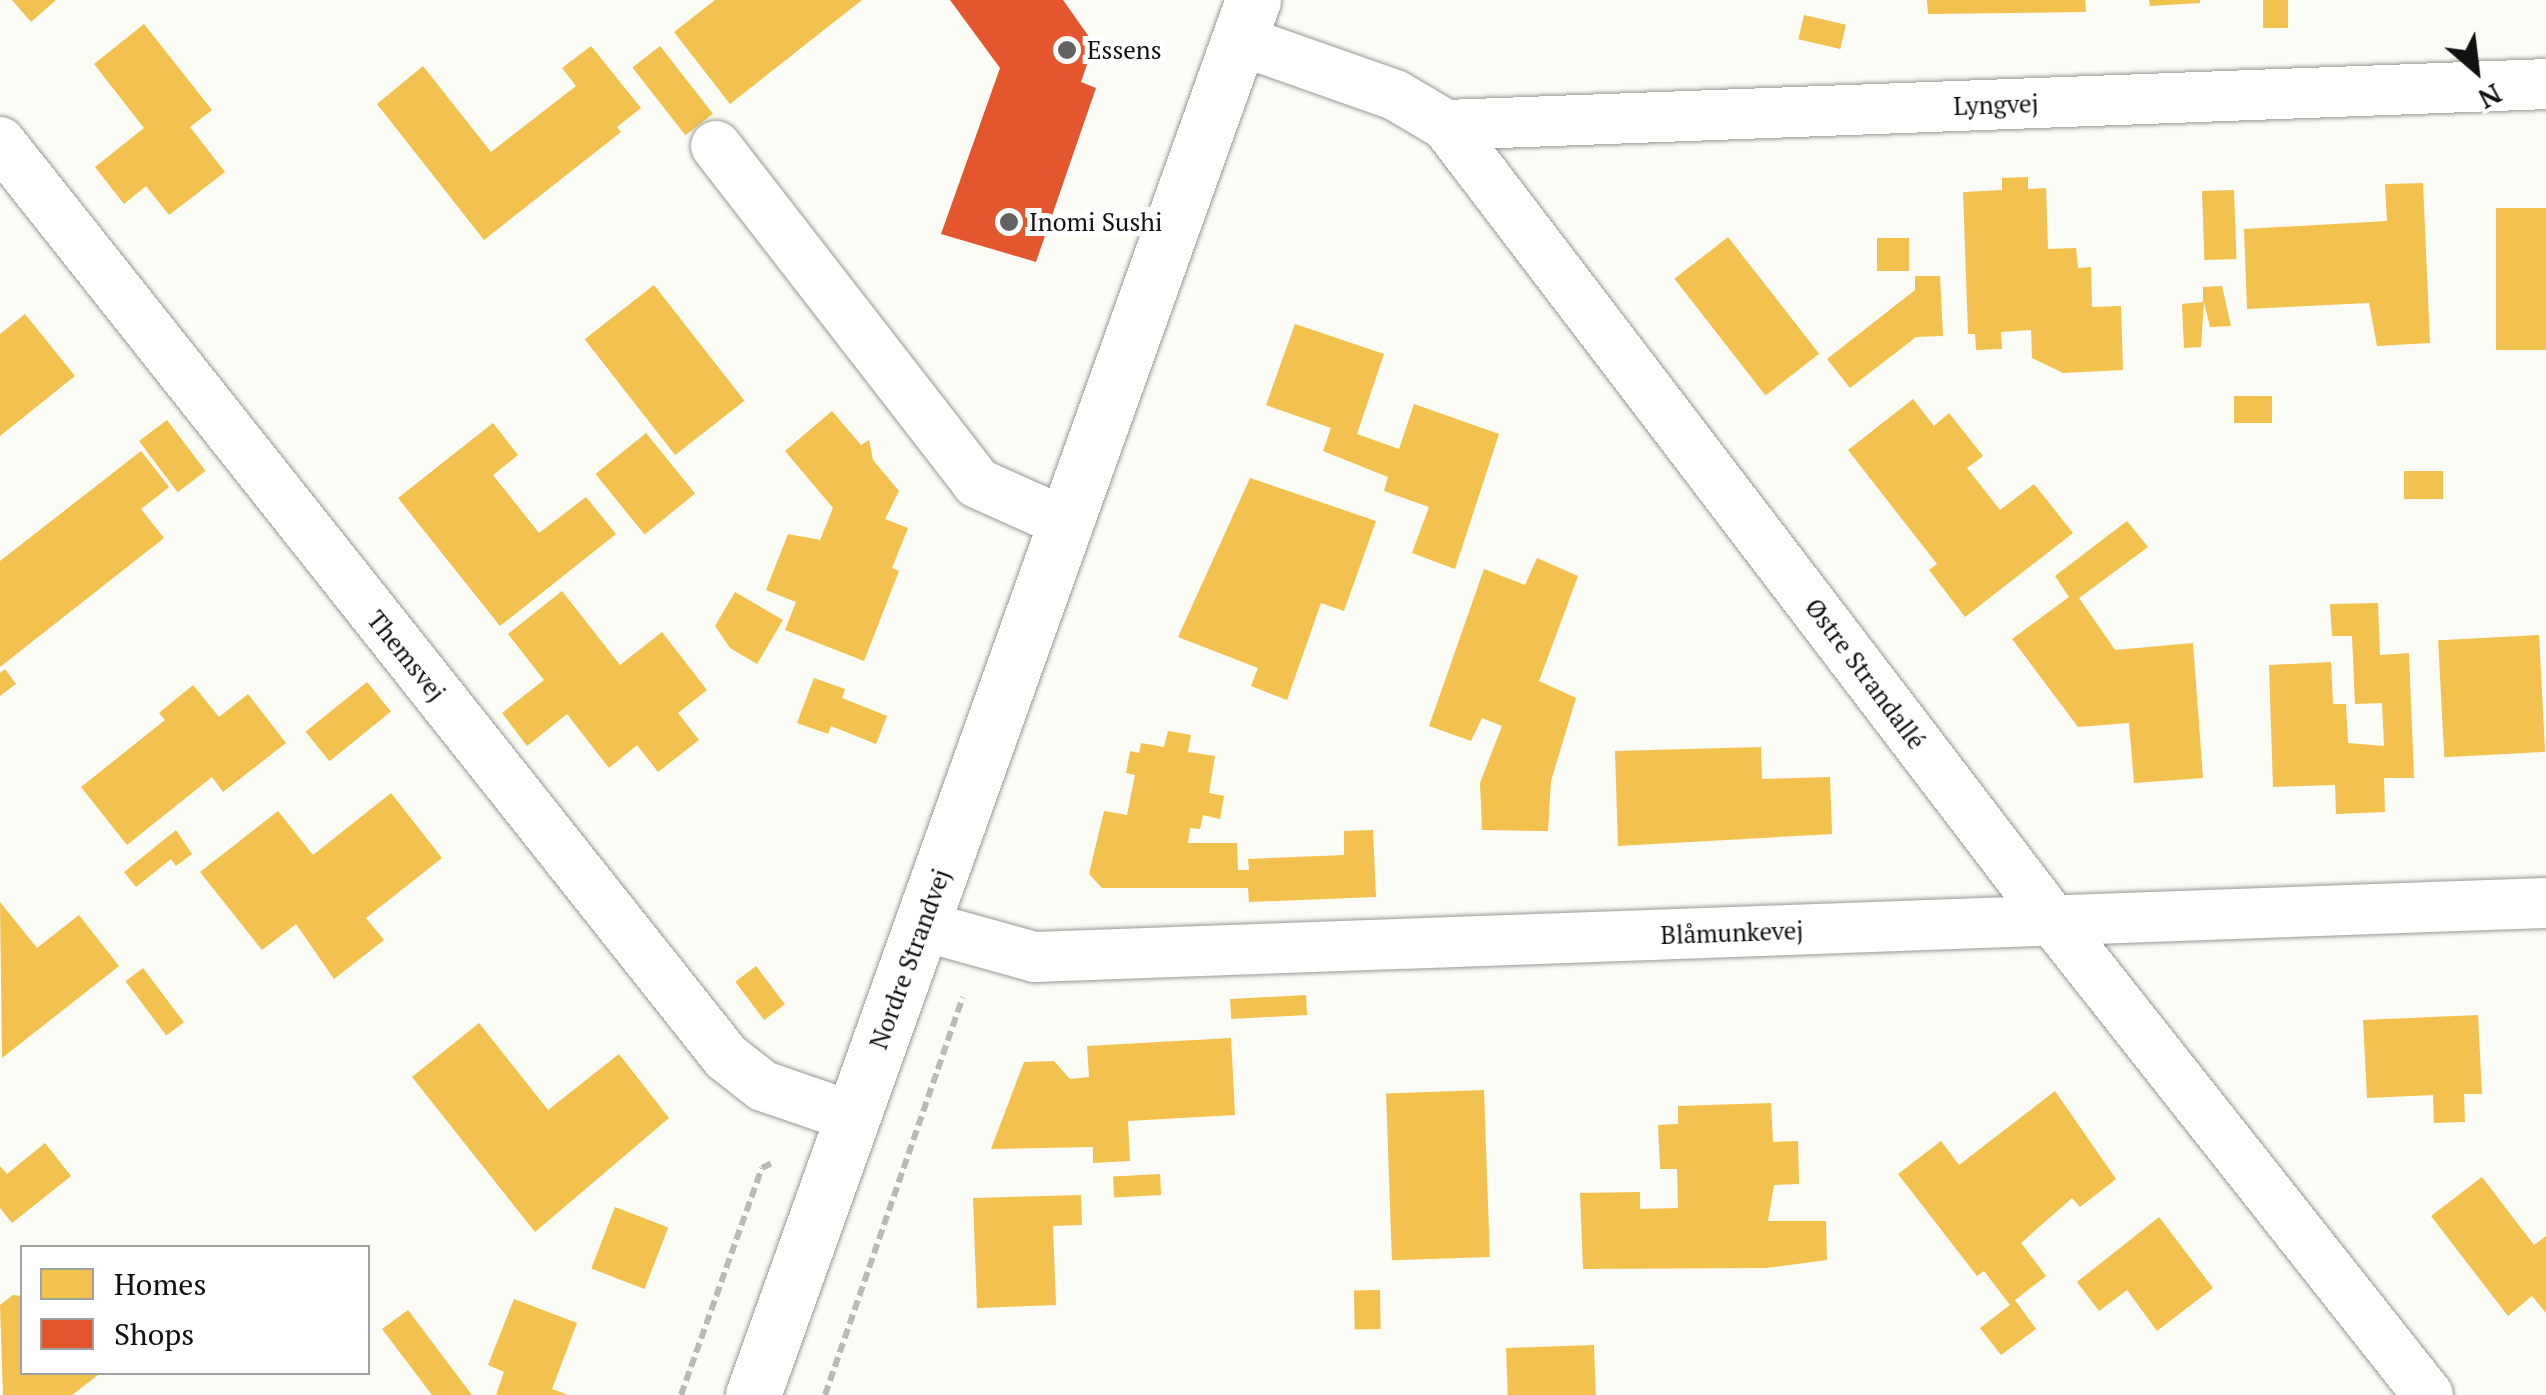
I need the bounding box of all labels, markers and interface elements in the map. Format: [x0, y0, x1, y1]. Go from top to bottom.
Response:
north arrow [2426, 20, 2526, 120]
place label: Essens [1087, 35, 1161, 65]
marker: Essens [1056, 39, 1078, 61]
text: N [2472, 76, 2508, 118]
street label: Lyngvej [1953, 89, 2039, 121]
place label: Inomi Sushi [1029, 207, 1162, 237]
marker: Inomi Sushi [998, 211, 1020, 233]
street label: Østre Strandallé [1799, 593, 1931, 755]
street label: Themsvej [361, 605, 451, 707]
street label: Nordre Strandvej [864, 865, 956, 1053]
street label: Blåmunkevej [1660, 916, 1804, 950]
legend [20, 1245, 370, 1375]
text: Homes [114, 1264, 206, 1304]
text: Shops [114, 1314, 194, 1354]

